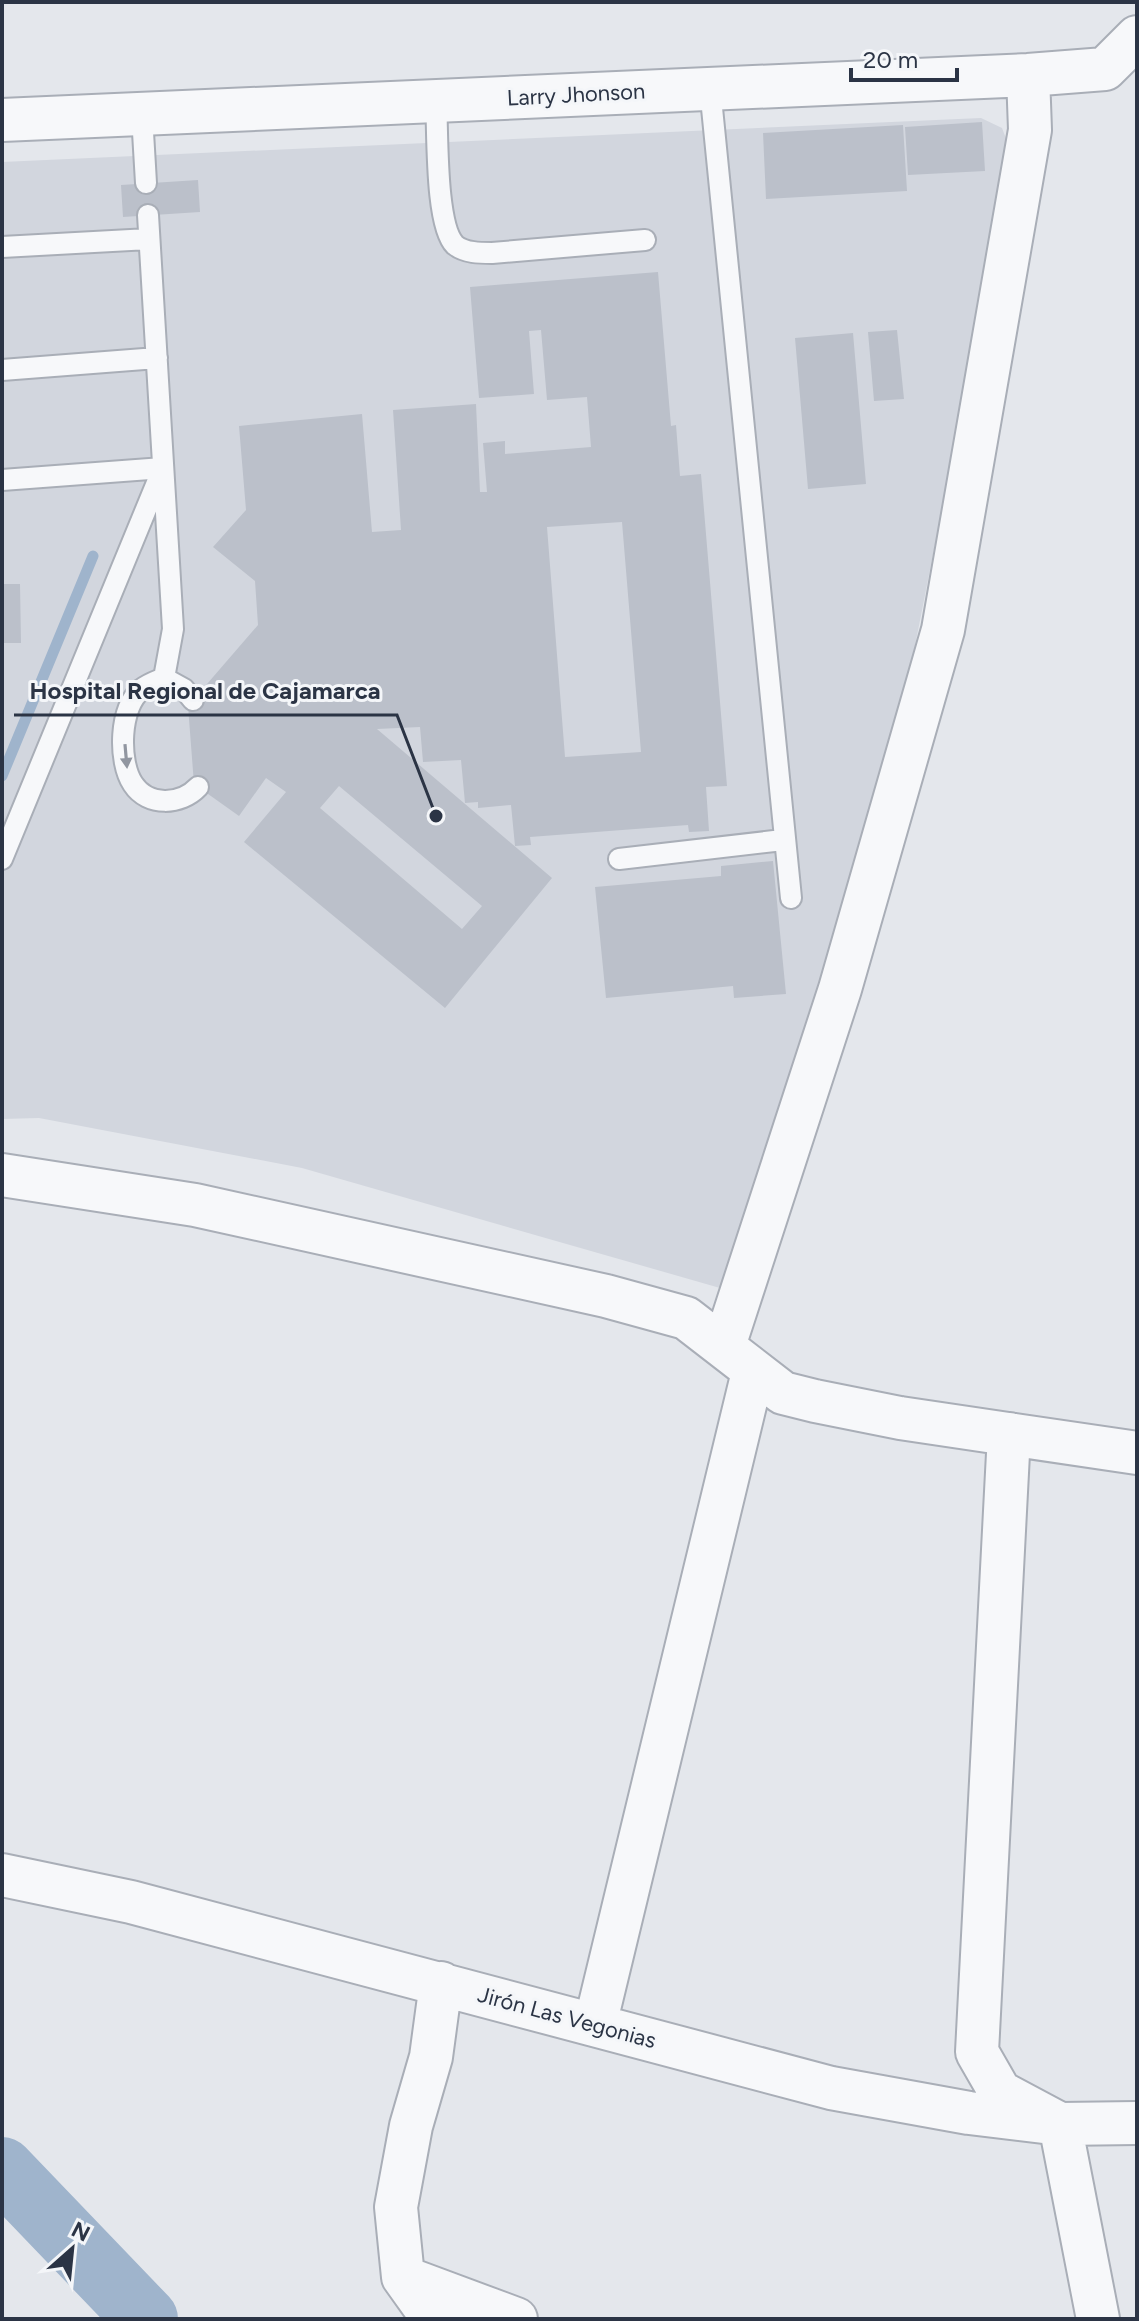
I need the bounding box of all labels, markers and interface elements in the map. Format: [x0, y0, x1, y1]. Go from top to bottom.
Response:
scale bar [851, 32, 957, 82]
text: 20 m [863, 45, 918, 74]
street label: Larry Jhonson [506, 77, 646, 112]
callout: Hospital Regional de Cajamarca [14, 667, 397, 715]
text: Hospital Regional de Cajamarca [29, 676, 381, 705]
one-way arrow [120, 744, 133, 769]
street label: Jirón Las Vegonias [475, 1981, 659, 2054]
north arrow [32, 2209, 112, 2289]
text: N [67, 2216, 95, 2248]

